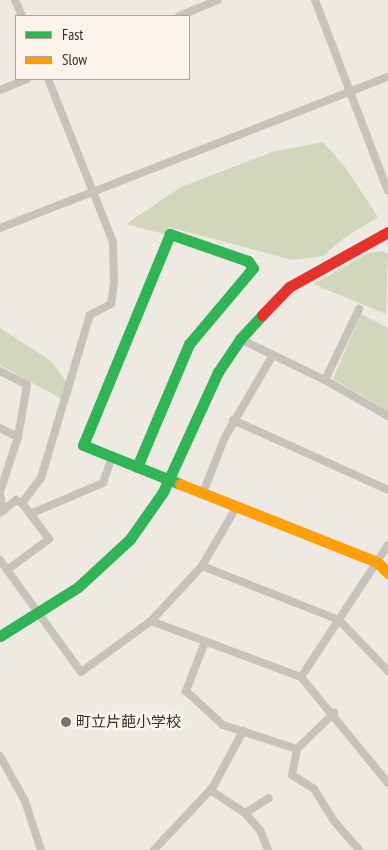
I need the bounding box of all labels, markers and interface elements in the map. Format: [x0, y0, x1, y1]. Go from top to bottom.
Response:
legend [15, 15, 190, 80]
text: Fast [62, 25, 83, 44]
text: Slow [62, 50, 87, 69]
place label: 町立片葩小学校 [76, 713, 181, 731]
marker: 町立片葩小学校 [60, 716, 72, 728]

